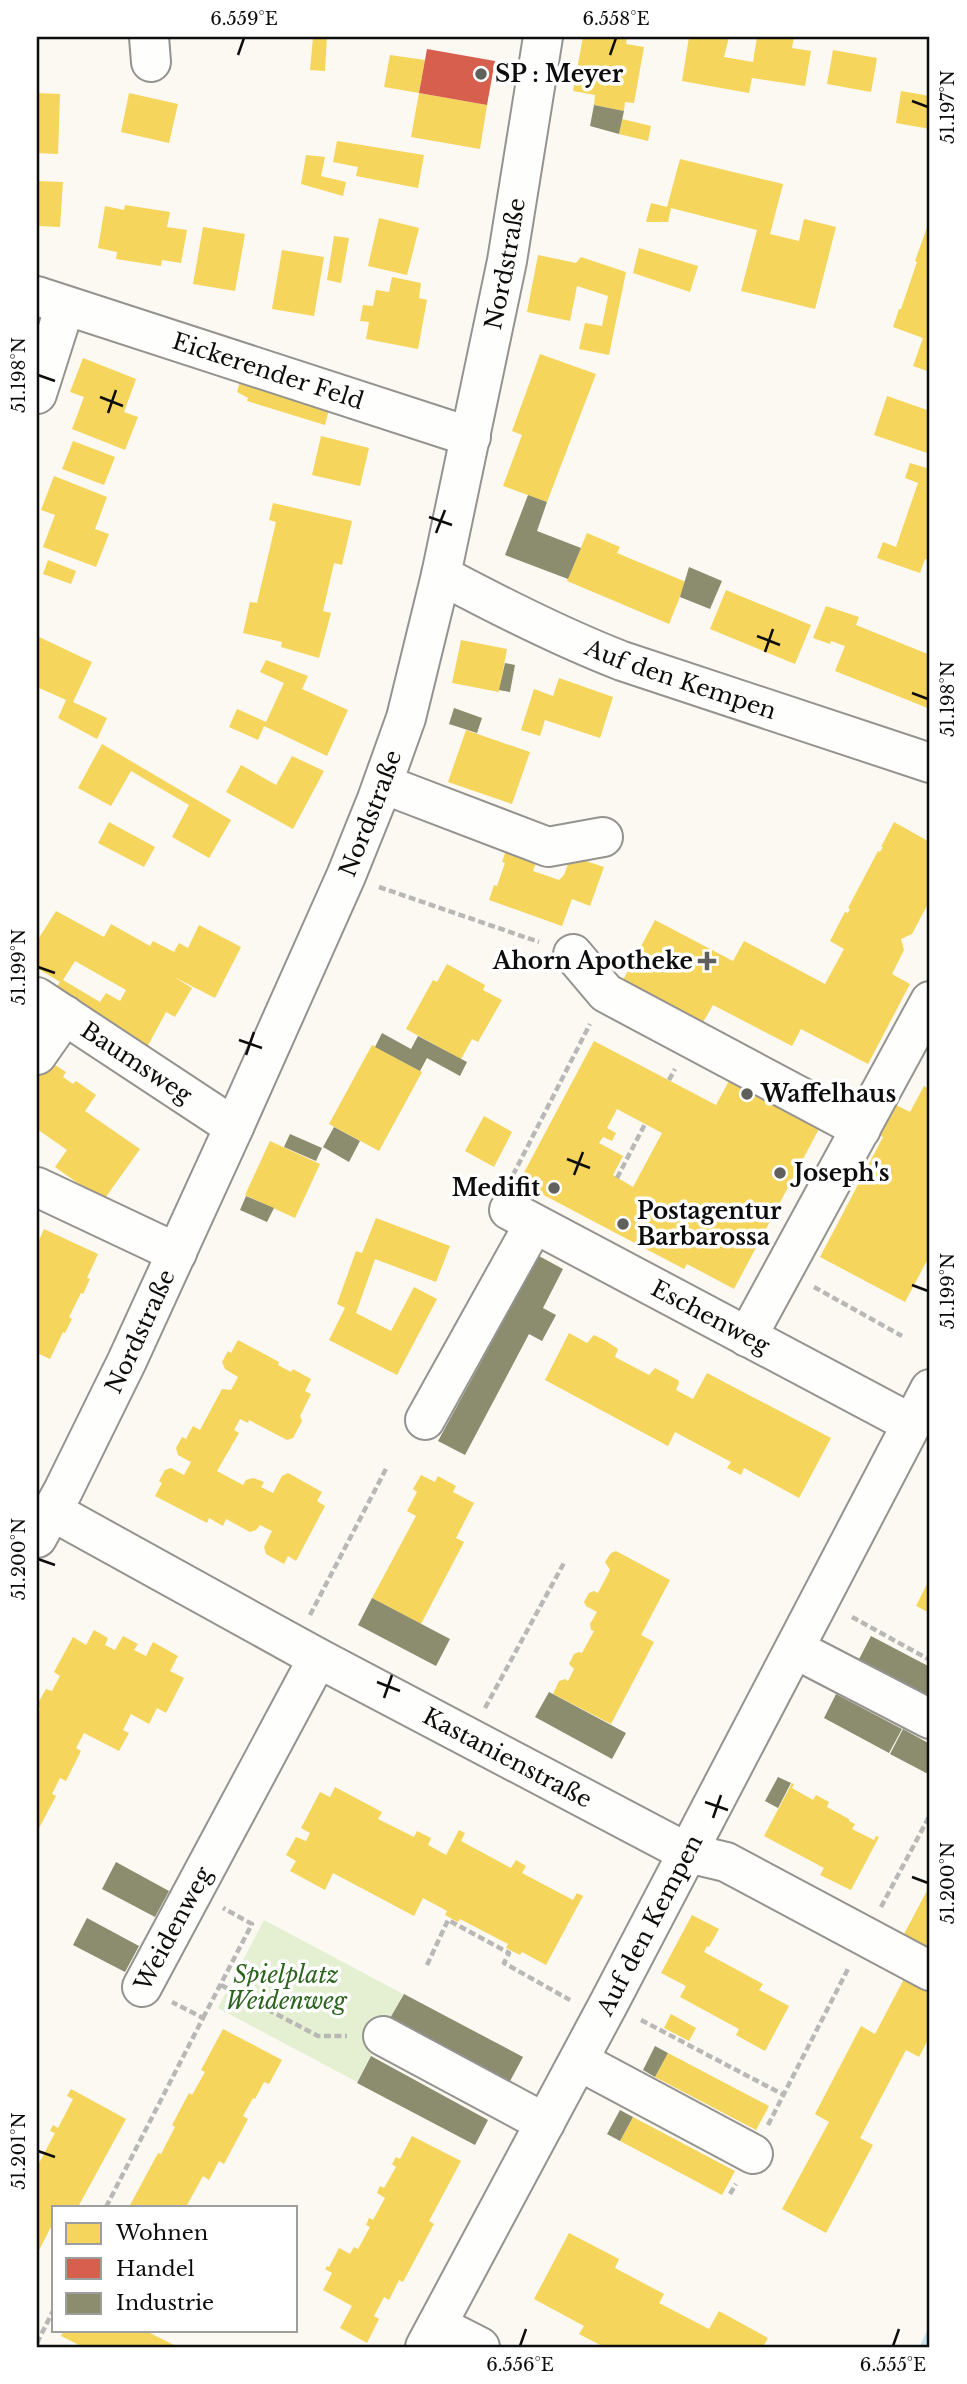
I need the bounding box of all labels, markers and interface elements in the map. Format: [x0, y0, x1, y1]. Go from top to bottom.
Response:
text: 6.559°E [210, 8, 278, 30]
text: 6.558°E [583, 8, 650, 30]
place label: SP : Meyer [495, 60, 624, 88]
marker: SP : Meyer [473, 66, 489, 82]
text: 51.197°N [937, 70, 959, 144]
street label: Nordstraße [479, 196, 531, 332]
street label: Eickerender Feld [169, 327, 367, 415]
text: 51.198°N [8, 337, 30, 413]
street label: Auf den Kempen [580, 633, 780, 725]
text: 51.198°N [937, 661, 959, 737]
street label: Nordstraße [333, 746, 407, 881]
text: 51.199°N [8, 929, 30, 1005]
place label: Ahorn Apotheke [492, 947, 693, 975]
marker: Ahorn Apotheke [699, 953, 715, 969]
street label: Baumsweg [76, 1016, 197, 1109]
place label: Waffelhaus [760, 1080, 896, 1108]
marker: Waffelhaus [739, 1086, 755, 1102]
place label: Joseph's [790, 1159, 889, 1187]
marker: Joseph's [772, 1165, 788, 1181]
place label: Medifit [452, 1174, 540, 1202]
marker: Medifit [546, 1180, 562, 1196]
place label: Postagentur Barbarossa [637, 1197, 782, 1251]
marker: Postagentur Barbarossa [615, 1216, 631, 1232]
text: 51.199°N [937, 1253, 959, 1329]
street label: Nordstraße [99, 1265, 181, 1398]
street label: Eschenweg [646, 1274, 775, 1360]
text: 51.200°N [8, 1518, 30, 1600]
street label: Kastanienstraße [418, 1702, 597, 1814]
street label: Auf den Kempen [590, 1830, 709, 2021]
text: 51.200°N [937, 1842, 959, 1924]
street label: Weidenweg [128, 1862, 218, 1997]
park label: Spielplatz Weidenweg [226, 1961, 348, 2015]
text: 51.201°N [8, 2112, 30, 2190]
legend [52, 2206, 298, 2332]
text: Wohnen [115, 2220, 208, 2246]
text: Handel [116, 2256, 195, 2282]
text: Industrie [116, 2290, 214, 2316]
text: 6.556°E [486, 2354, 554, 2376]
text: 6.555°E [860, 2354, 926, 2376]

